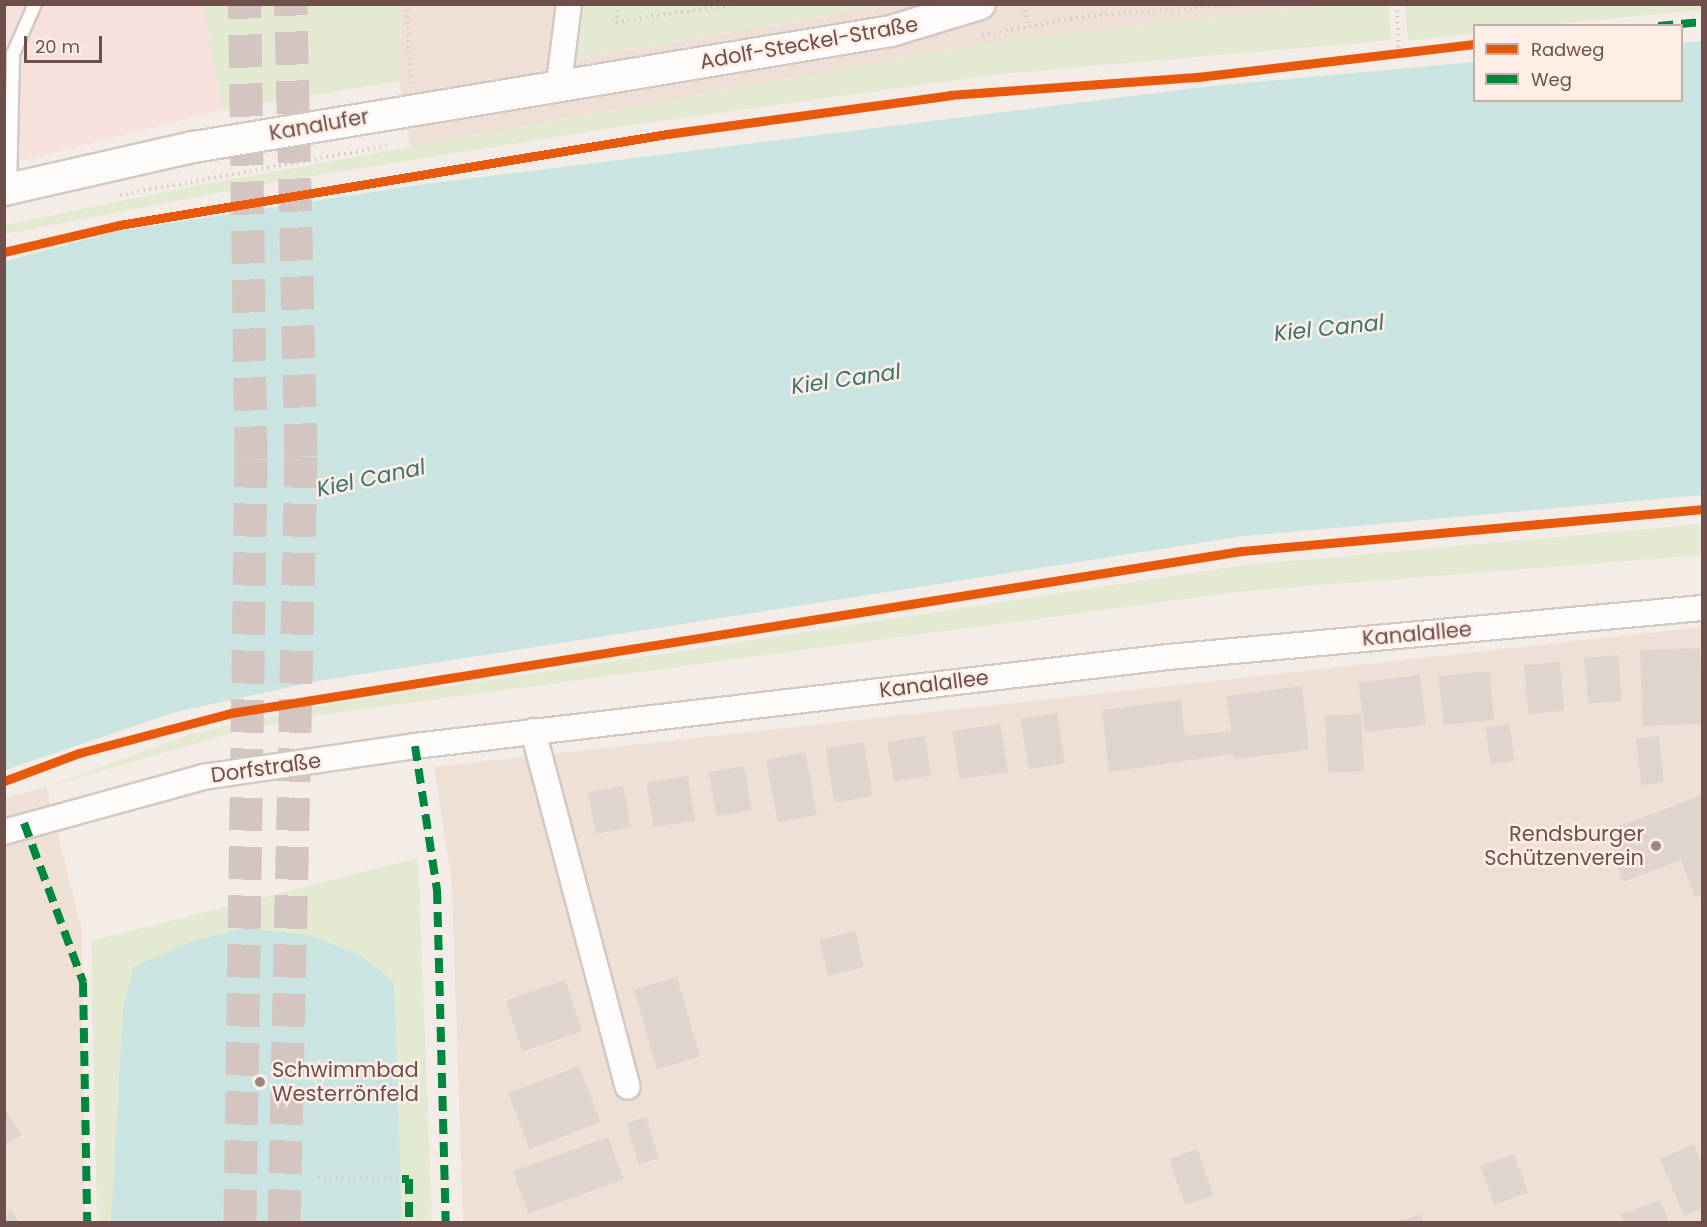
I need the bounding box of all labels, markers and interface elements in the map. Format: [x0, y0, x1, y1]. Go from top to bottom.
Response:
street label: Adolf-Steckel-Straße [698, 11, 920, 75]
scale bar [27, 24, 105, 62]
legend [1473, 24, 1683, 102]
text: 20 m [35, 34, 80, 59]
text: Radweg [1531, 37, 1604, 62]
text: Weg [1531, 67, 1572, 92]
street label: Kanalufer [267, 104, 371, 146]
water label: Kiel Canal [1273, 309, 1385, 347]
water label: Kiel Canal [789, 358, 903, 400]
water label: Kiel Canal [314, 454, 428, 502]
street label: Kanalallee [1361, 617, 1473, 651]
street label: Kanalallee [878, 665, 990, 703]
street label: Dorfstraße [209, 748, 323, 788]
place label: Rendsburger Schützenverein [1484, 821, 1644, 871]
marker: Rendsburger Schützenverein [1649, 839, 1663, 853]
place label: Schwimmbad Westerrönfeld [272, 1057, 419, 1107]
marker: Schwimmbad Westerrönfeld [253, 1075, 267, 1089]

